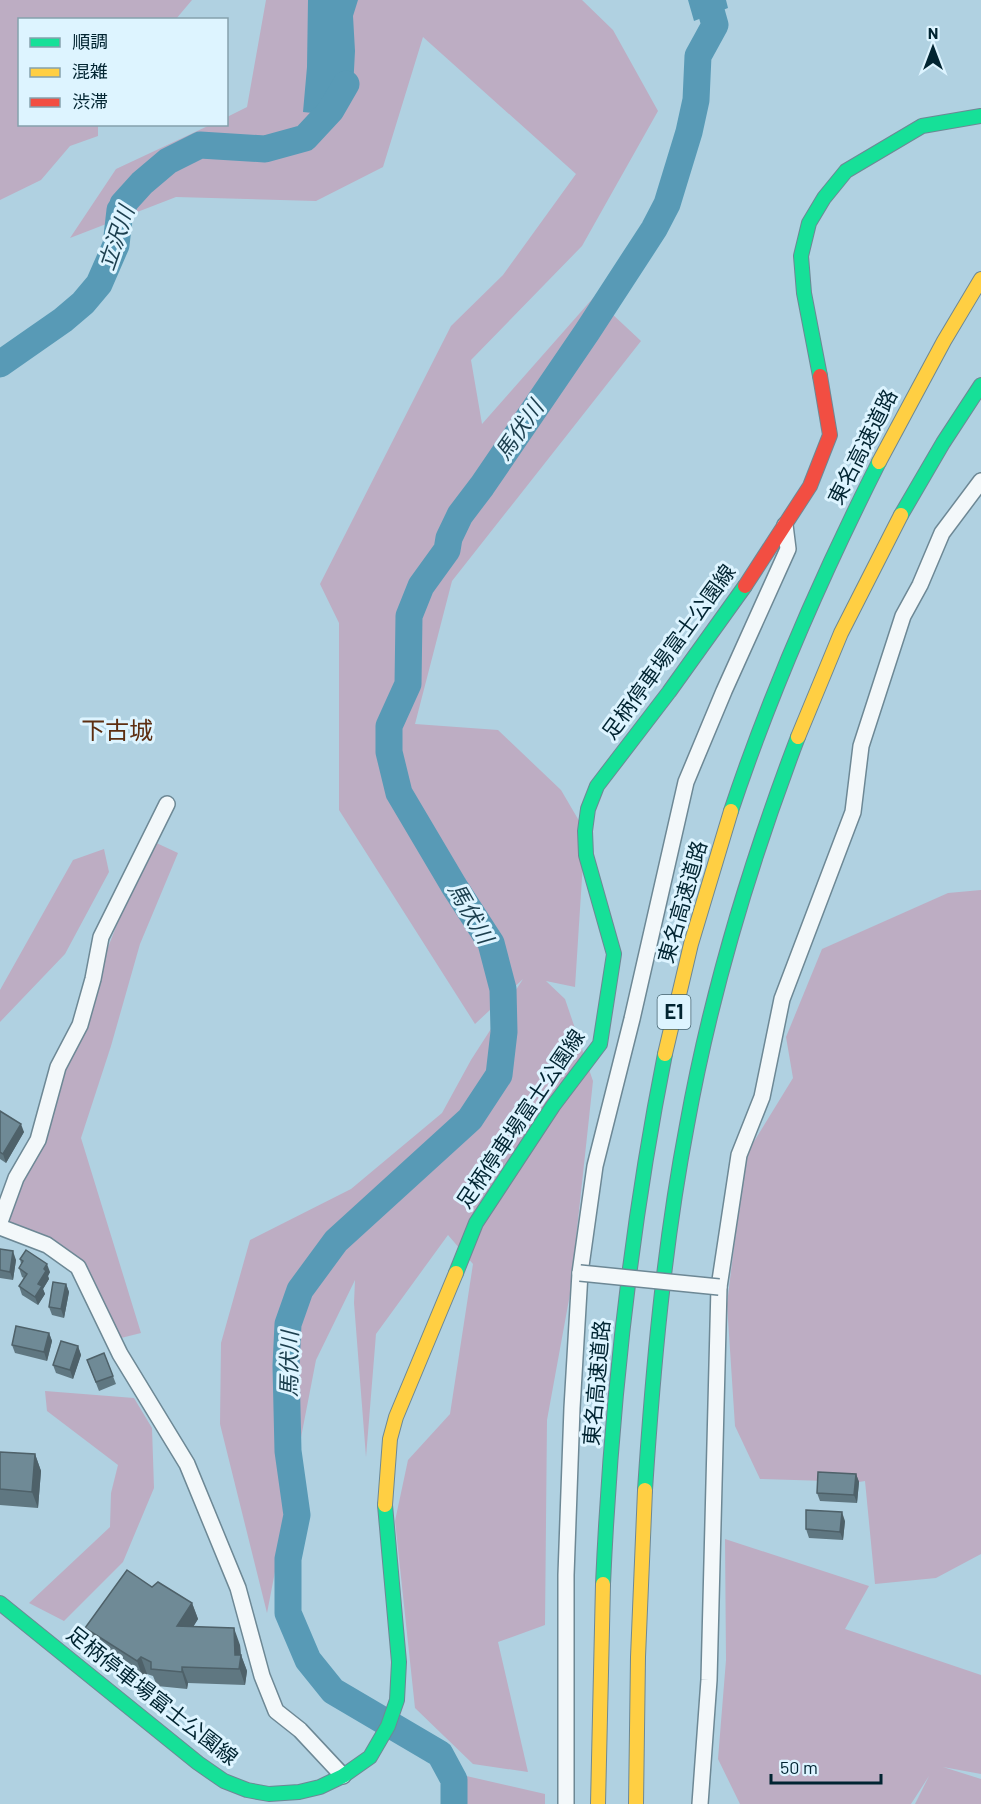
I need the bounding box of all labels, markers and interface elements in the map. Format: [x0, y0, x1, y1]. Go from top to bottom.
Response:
legend [18, 18, 228, 126]
north arrow [903, 18, 963, 78]
text: N [928, 23, 938, 42]
text: 順調 [72, 30, 108, 52]
text: 混雑 [72, 60, 108, 82]
text: 渋滞 [72, 90, 108, 112]
water label: 立沢川 [92, 200, 139, 273]
street label: 東名高速道路 [822, 385, 901, 508]
water label: 馬伏川 [489, 393, 549, 464]
street label: 足柄停車場富士公園線 [596, 559, 740, 743]
district label: 下古城 [81, 715, 153, 744]
street label: 東名高速道路 [652, 838, 711, 966]
water label: 馬伏川 [444, 877, 501, 949]
road number: E1 [658, 995, 690, 1029]
street label: 足柄停車場富士公園線 [451, 1024, 589, 1212]
street label: 東名高速道路 [578, 1319, 613, 1447]
water label: 馬伏川 [274, 1329, 302, 1397]
street label: 足柄停車場富士公園線 [62, 1620, 243, 1769]
scale bar [771, 1747, 880, 1785]
text: 50 m [780, 1756, 818, 1778]

